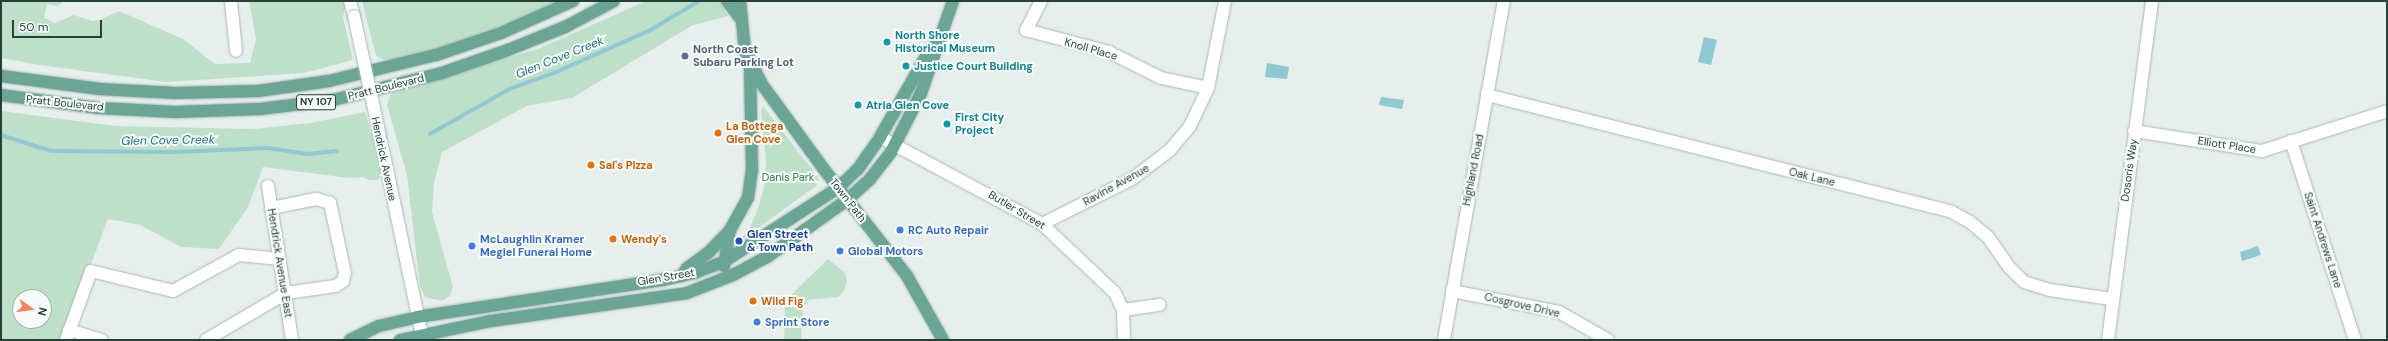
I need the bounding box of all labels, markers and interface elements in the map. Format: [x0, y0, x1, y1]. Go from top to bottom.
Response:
scale bar [14, 12, 104, 38]
text: 50 m [19, 19, 48, 35]
place label: North Shore Historical Museum [895, 29, 995, 55]
water label: Glen Cove Creek [514, 34, 606, 82]
street label: Knoll Place [1063, 35, 1119, 63]
marker: North Shore Historical Museum [882, 37, 892, 47]
place label: North Coast Subaru Parking Lot [693, 43, 794, 69]
marker: North Coast Subaru Parking Lot [680, 51, 690, 61]
place label: Justice Court Building [914, 59, 1033, 73]
marker: Justice Court Building [901, 61, 911, 71]
street label: Pratt Boulevard [347, 71, 425, 103]
street label: Pratt Boulevard [26, 92, 104, 114]
road number: NY 107 [296, 94, 336, 110]
place label: Atria Glen Cove [866, 98, 949, 112]
marker: Atria Glen Cove [853, 100, 863, 110]
place label: First City Project [955, 111, 1004, 137]
street label: Hendrick Avenue [369, 116, 399, 202]
marker: First City Project [942, 119, 952, 129]
place label: La Bottega Glen Cove [726, 120, 784, 146]
marker: La Bottega Glen Cove [713, 128, 723, 138]
water label: Glen Cove Creek [121, 133, 215, 149]
street label: Highland Road [1460, 133, 1486, 207]
street label: Elliott Place [2197, 134, 2257, 156]
street label: Dosoris Way [2118, 138, 2140, 202]
place label: Sal's Pizza [599, 158, 653, 172]
marker: Sal's Pizza [586, 160, 596, 170]
street label: Ravine Avenue [1081, 161, 1151, 209]
street label: Oak Lane [1787, 165, 1837, 189]
park label: Danis Park [762, 170, 814, 184]
street label: Town Path [827, 176, 869, 224]
street label: Butler Street [986, 188, 1048, 232]
street label: Saint Andrews Lane [2301, 190, 2345, 290]
street label: Hendrick Avenue East [265, 207, 295, 319]
place label: RC Auto Repair [908, 223, 988, 237]
marker: RC Auto Repair [895, 225, 905, 235]
place label: Glen Street & Town Path [747, 228, 813, 254]
place label: Wendy's [621, 232, 667, 246]
place label: McLaughlin Kramer Megiel Funeral Home [480, 233, 592, 259]
marker: Wendy's [608, 234, 618, 244]
marker: Glen Street & Town Path [734, 236, 744, 246]
marker: McLaughlin Kramer Megiel Funeral Home [467, 241, 477, 251]
place label: Global Motors [848, 244, 923, 258]
marker: Global Motors [835, 246, 845, 256]
street label: Glen Street [637, 266, 695, 288]
north arrow [12, 289, 52, 329]
street label: Cosgrove Drive [1483, 290, 1561, 320]
place label: Wild Fig [761, 294, 804, 308]
marker: Wild Fig [748, 296, 758, 306]
text: N [35, 306, 50, 317]
place label: Sprint Store [765, 315, 830, 329]
marker: Sprint Store [752, 317, 762, 327]

